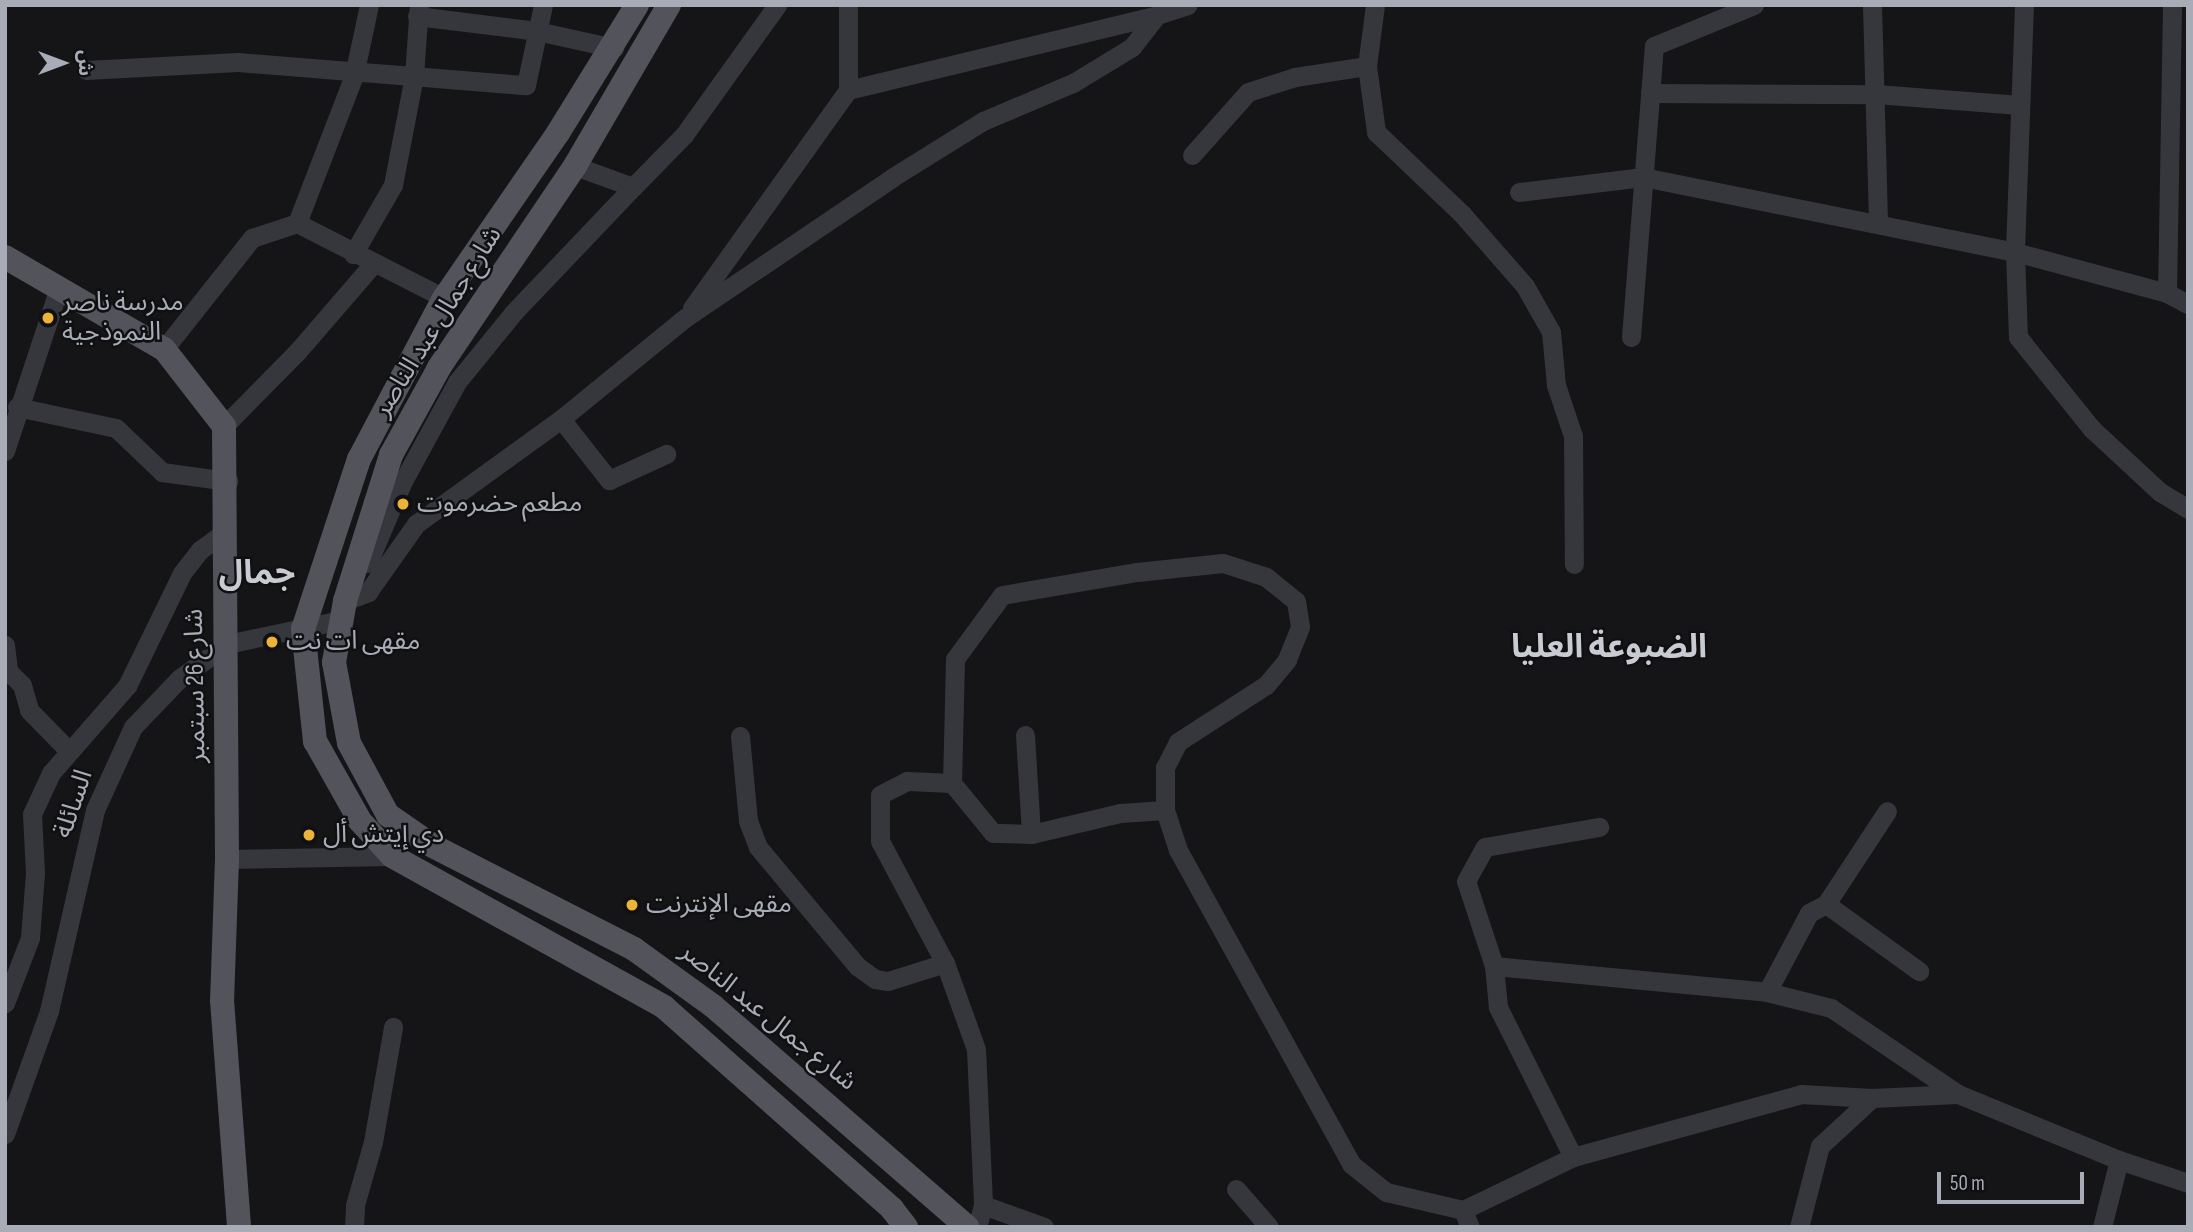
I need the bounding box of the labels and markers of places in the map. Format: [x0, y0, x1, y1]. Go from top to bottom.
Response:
place label: مدرسة ناصر النموذجية [62, 287, 184, 348]
marker: مدرسة ناصر النموذجية [40, 310, 56, 326]
place label: مطعم حضرموت [417, 488, 582, 520]
marker: مطعم حضرموت [395, 496, 411, 512]
place label: مقهى ات نت [286, 626, 421, 658]
marker: مقهى ات نت [264, 634, 280, 650]
place label: دي إيتش أل [323, 819, 444, 851]
marker: دي إيتش أل [301, 827, 317, 843]
place label: مقهى الإنترنت [646, 889, 792, 921]
marker: مقهى الإنترنت [624, 897, 640, 913]

